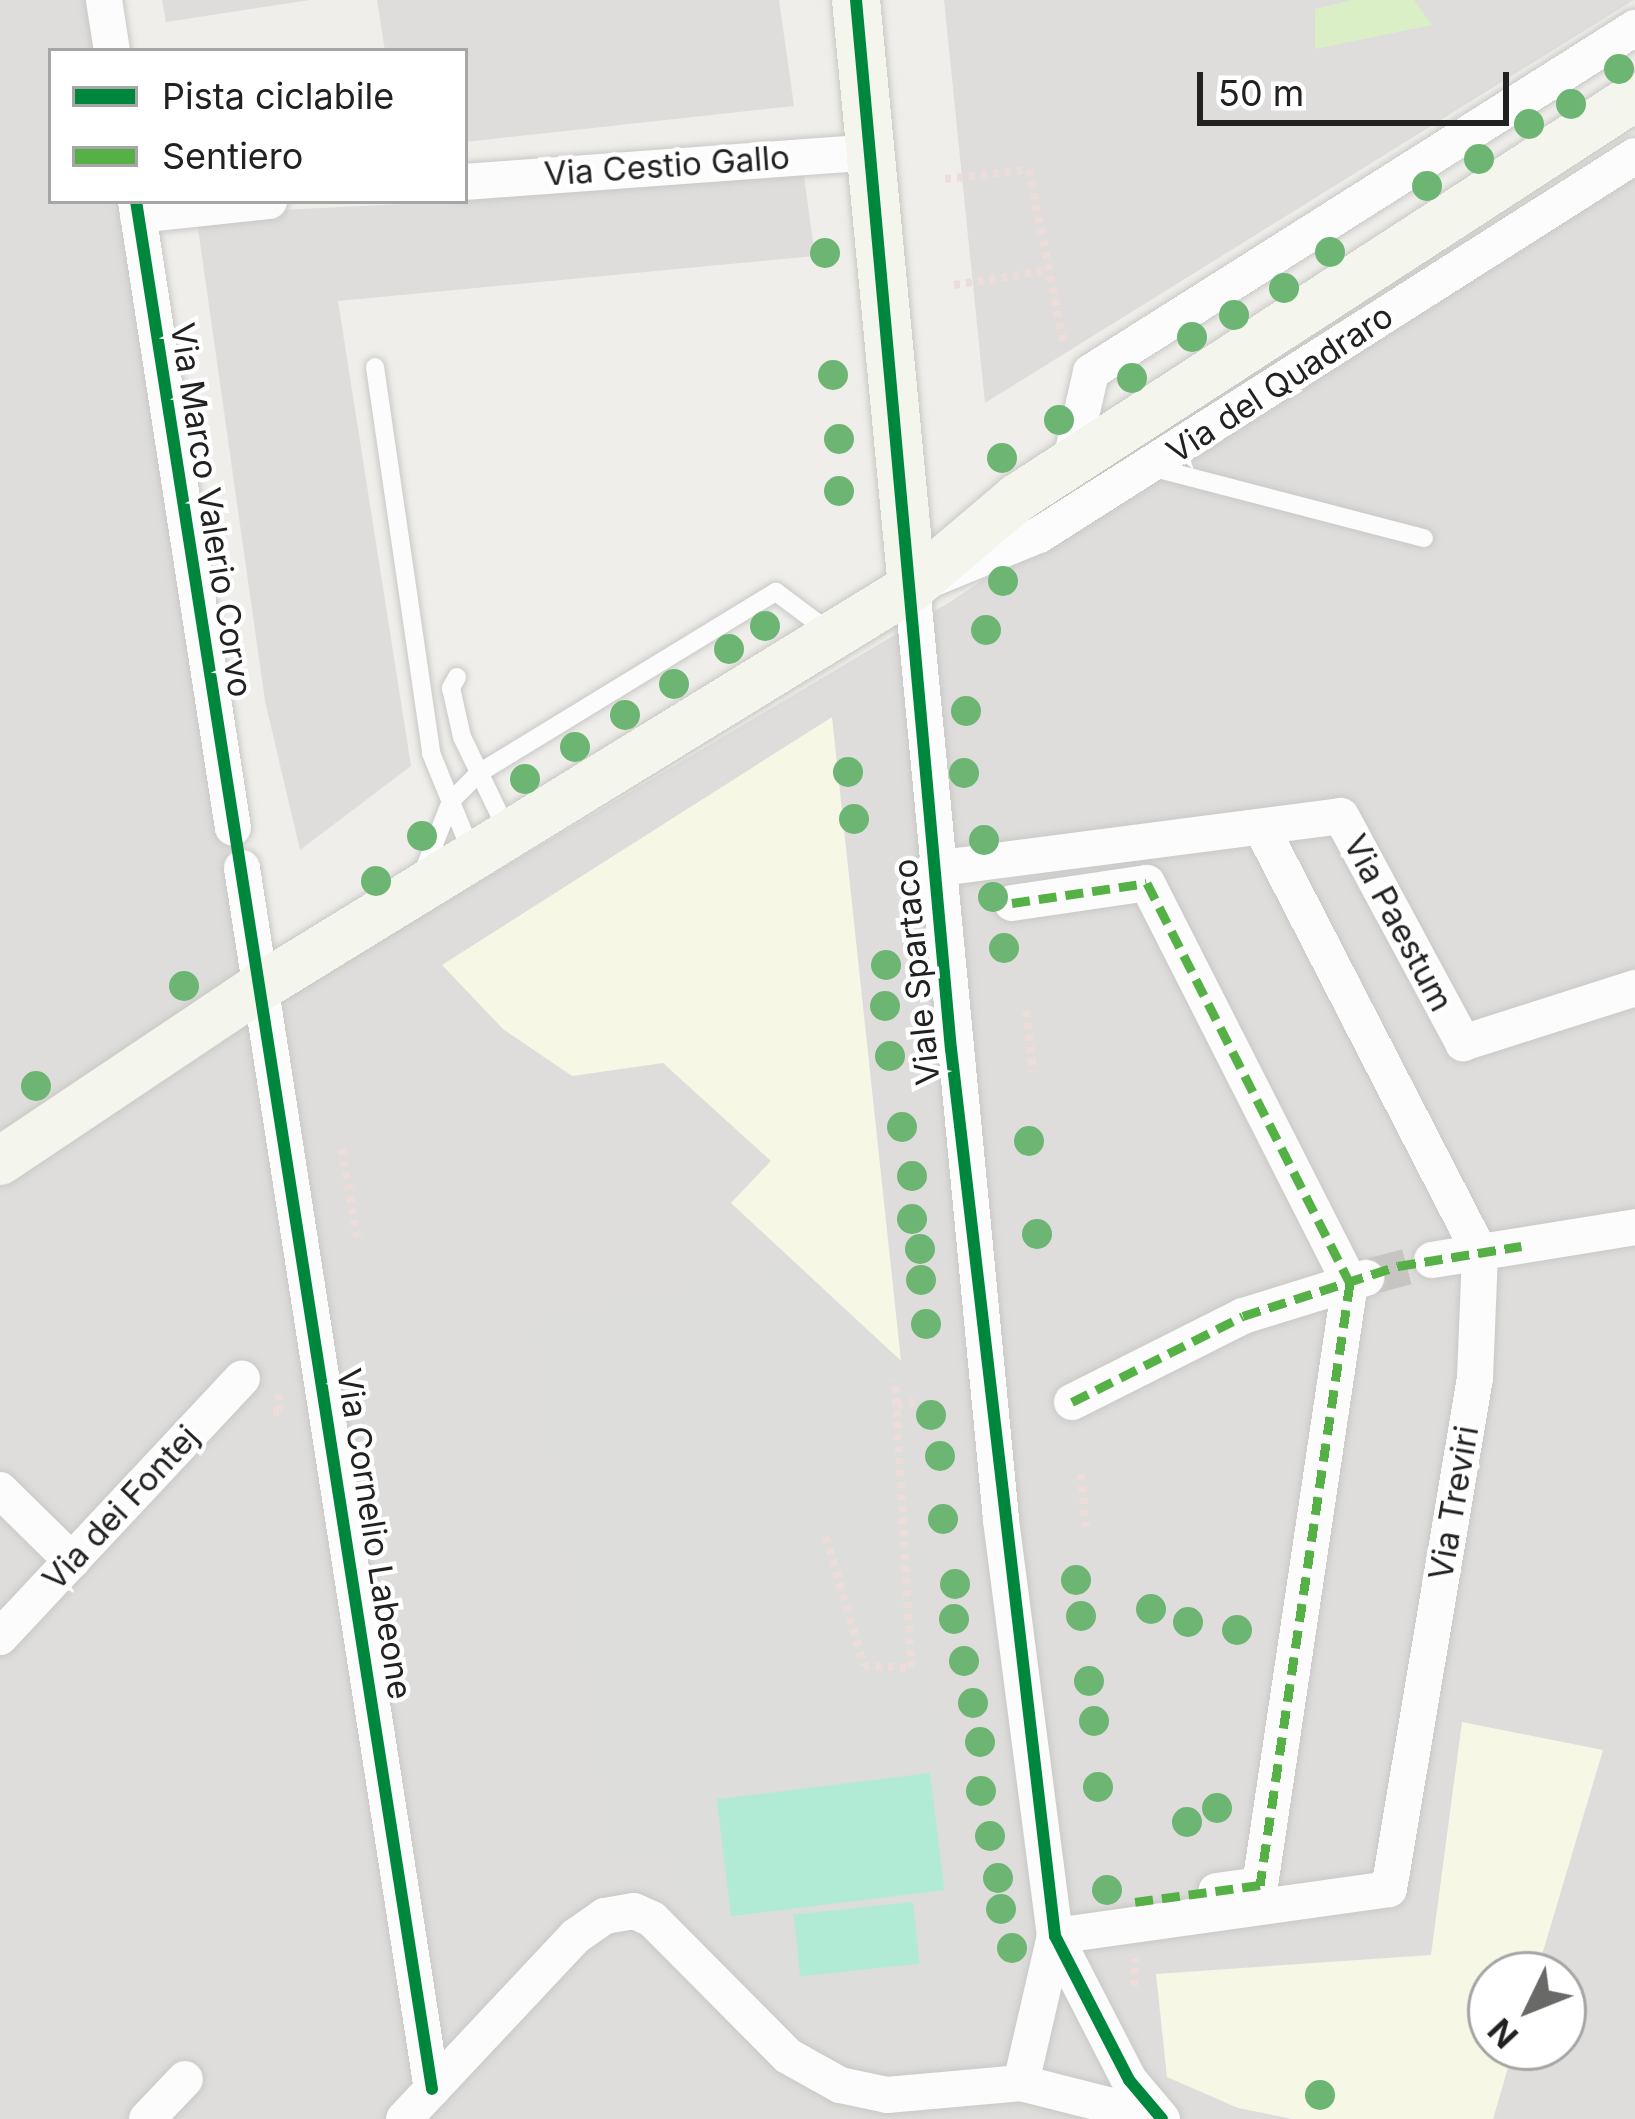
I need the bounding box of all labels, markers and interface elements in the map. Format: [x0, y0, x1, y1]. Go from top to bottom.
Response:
legend [48, 48, 468, 204]
scale bar [1203, 48, 1515, 122]
text: 50 m [1218, 71, 1304, 115]
text: Pista ciclabile [162, 74, 394, 118]
text: Sentiero [162, 134, 303, 178]
street label: Via Cestio Gallo [543, 138, 791, 194]
street label: Via del Quadraro [1160, 296, 1400, 472]
street label: Via Marco Valerio Corvo [162, 320, 260, 700]
street label: Via Paestum [1335, 828, 1461, 1018]
street label: Viale Spartaco [885, 857, 949, 1087]
street label: Via Cornelio Labeone [328, 1366, 420, 1702]
street label: Via dei Fontej [35, 1418, 207, 1598]
street label: Via Treviri [1421, 1423, 1487, 1583]
north arrow [1467, 1951, 1587, 2071]
text: N [1480, 2011, 1526, 2056]

